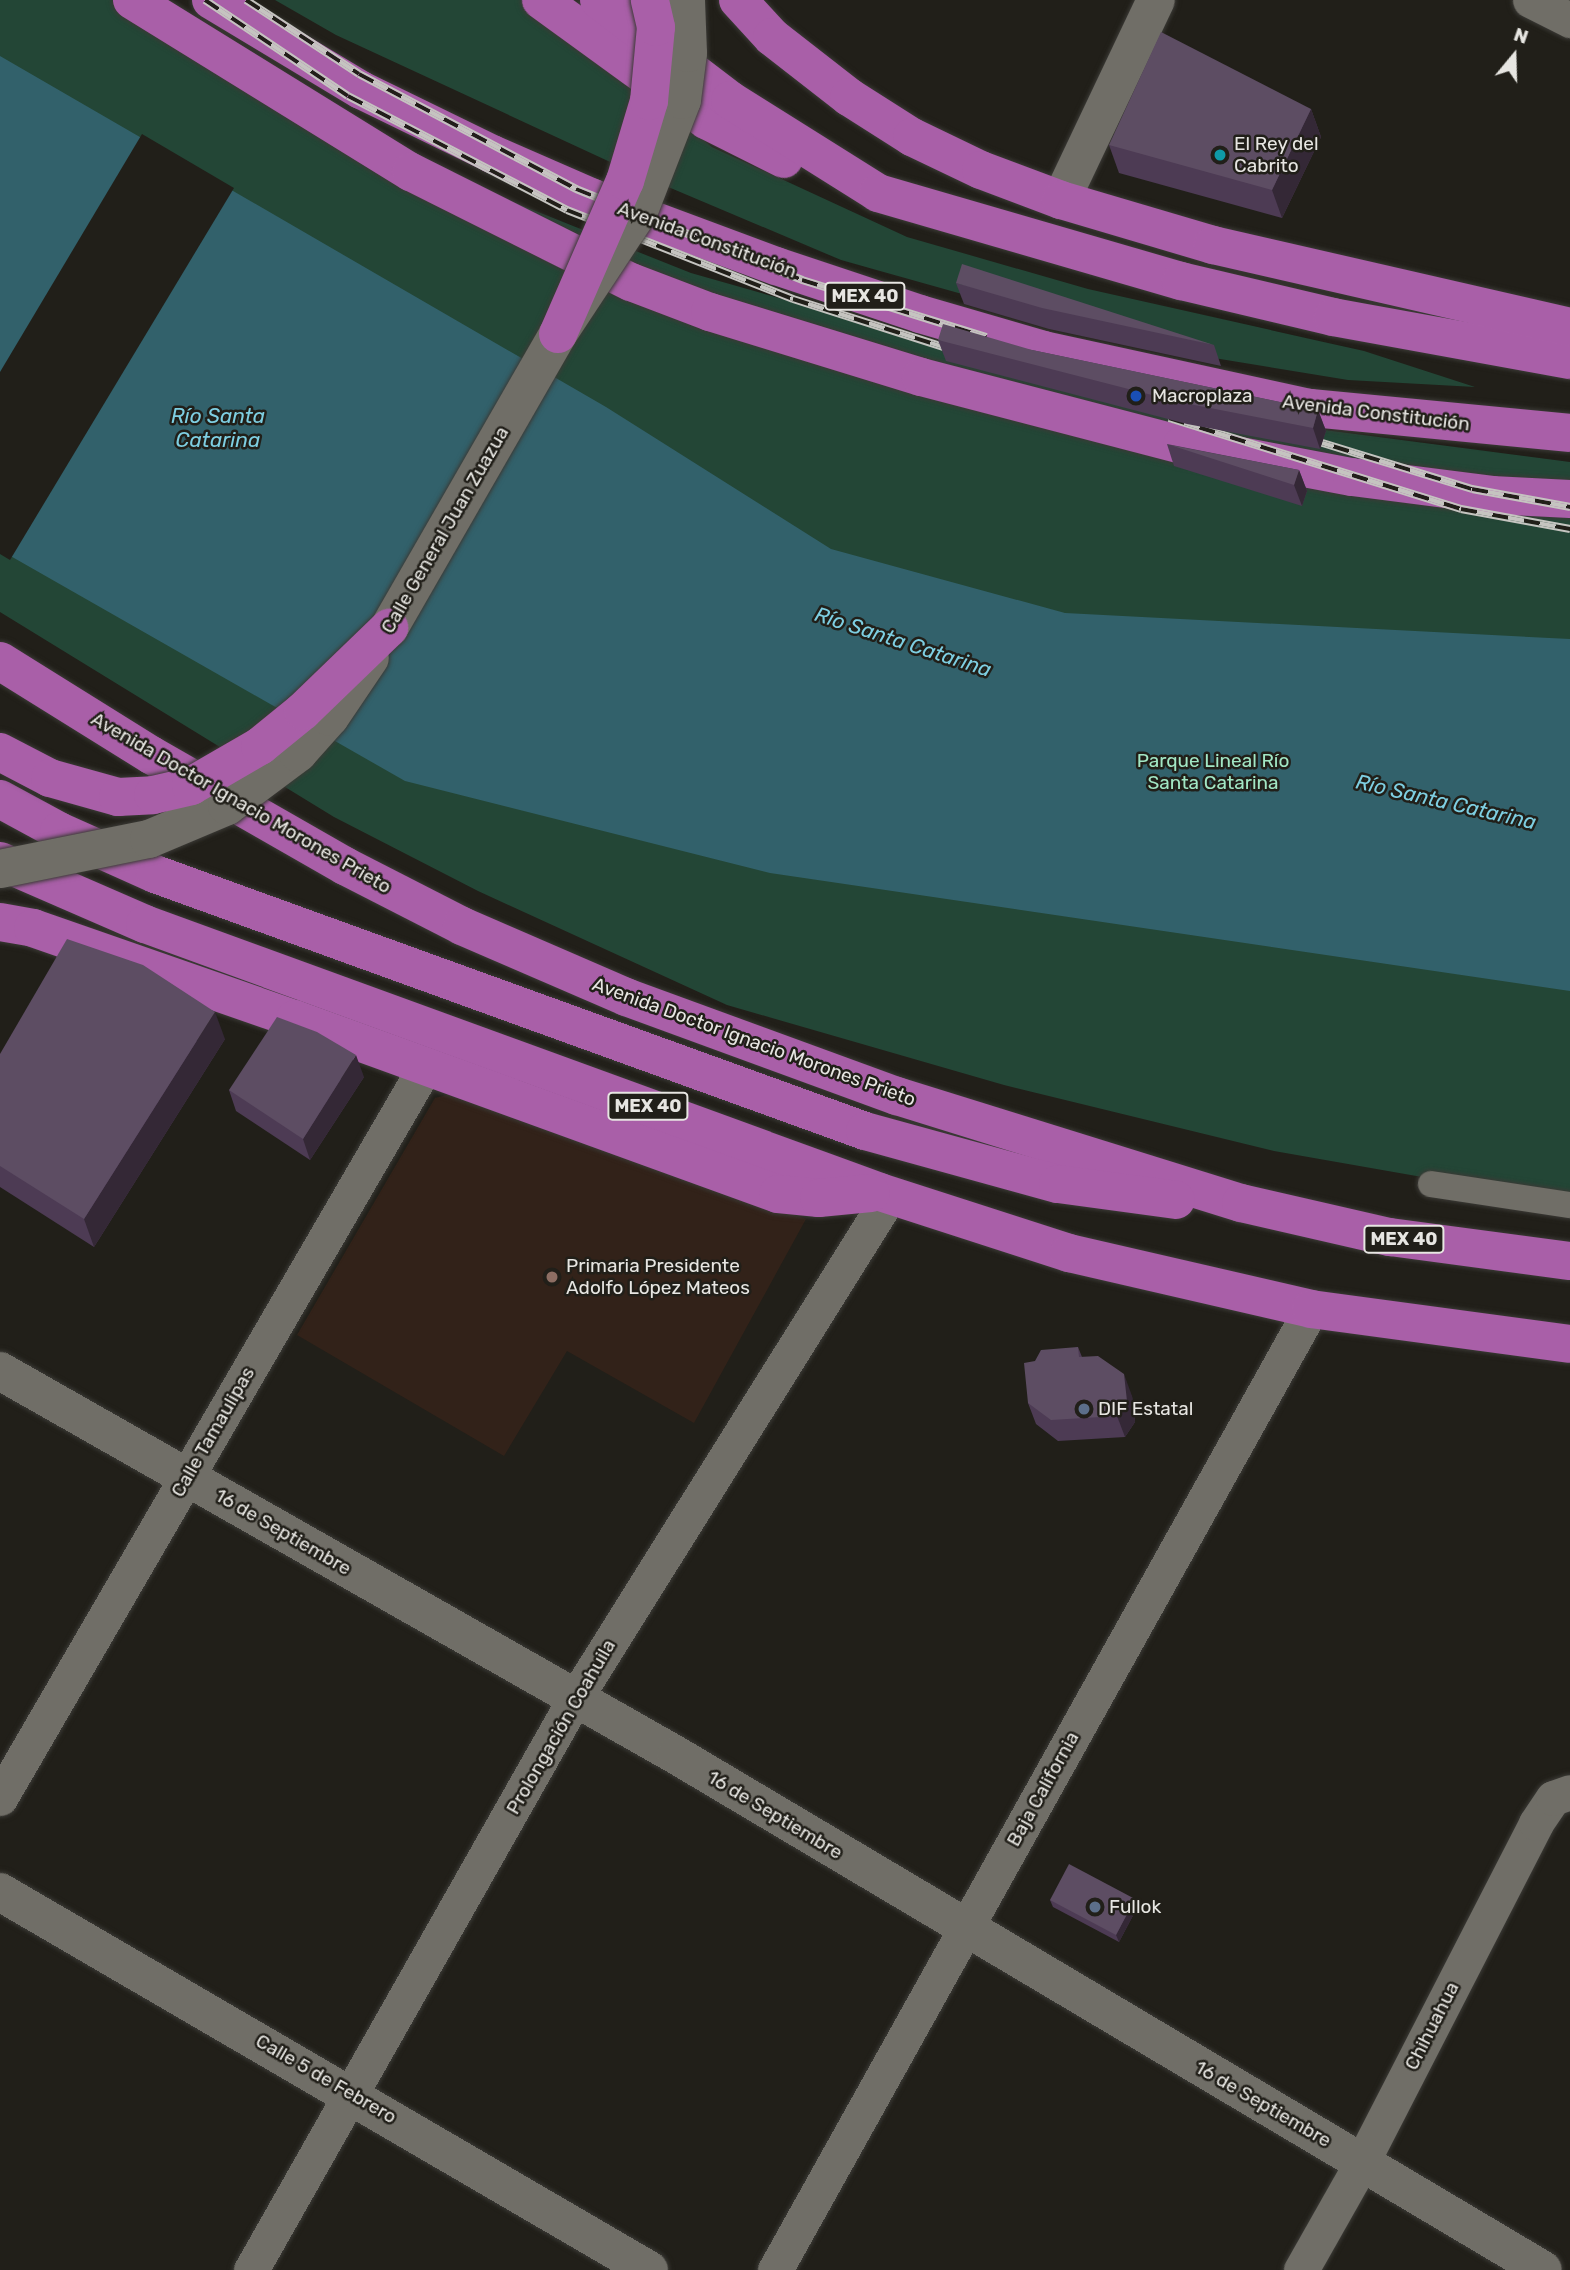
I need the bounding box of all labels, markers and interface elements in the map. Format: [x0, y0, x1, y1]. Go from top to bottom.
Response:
north arrow [1479, 21, 1549, 91]
text: N [1511, 23, 1531, 49]
place label: El Rey del Cabrito [1234, 133, 1319, 177]
marker: El Rey del Cabrito [1212, 147, 1228, 163]
street label: Avenida Constitución [614, 197, 800, 283]
road number: MEX 40 [823, 282, 907, 310]
place label: Macroplaza [1152, 385, 1253, 407]
marker: Macroplaza [1126, 386, 1146, 406]
street label: Avenida Constitución [1281, 390, 1471, 436]
water label: Río Santa Catarina [171, 403, 265, 453]
street label: Calle General Juan Zuazua [376, 423, 514, 637]
water label: Río Santa Catarina [811, 602, 995, 682]
street label: Avenida Doctor Ignacio Morones Prieto [87, 707, 395, 899]
park label: Parque Lineal Río Santa Catarina [1137, 750, 1289, 794]
water label: Río Santa Catarina [1353, 769, 1539, 835]
street label: Avenida Doctor Ignacio Morones Prieto [589, 973, 919, 1111]
road number: MEX 40 [606, 1092, 690, 1120]
road number: MEX 40 [1362, 1224, 1446, 1254]
place label: Primaria Presidente Adolfo López Mateos [566, 1255, 750, 1299]
marker: Primaria Presidente Adolfo López Mateos [544, 1269, 560, 1285]
street label: Calle Tamaulipas [166, 1363, 260, 1501]
place label: DIF Estatal [1098, 1398, 1194, 1420]
marker: DIF Estatal [1076, 1401, 1092, 1417]
street label: 16 de Septiembre [211, 1484, 355, 1580]
street label: Prolongación Coahuila [502, 1636, 620, 1818]
street label: Baja California [1002, 1728, 1084, 1850]
street label: 16 de Septiembre [704, 1766, 846, 1864]
place label: Fullok [1109, 1896, 1161, 1918]
marker: Fullok [1087, 1899, 1103, 1915]
street label: Chihuahua [1400, 1978, 1464, 2074]
street label: Calle 5 de Febrero [252, 2029, 400, 2129]
street label: 16 de Septiembre [1191, 2056, 1335, 2152]

